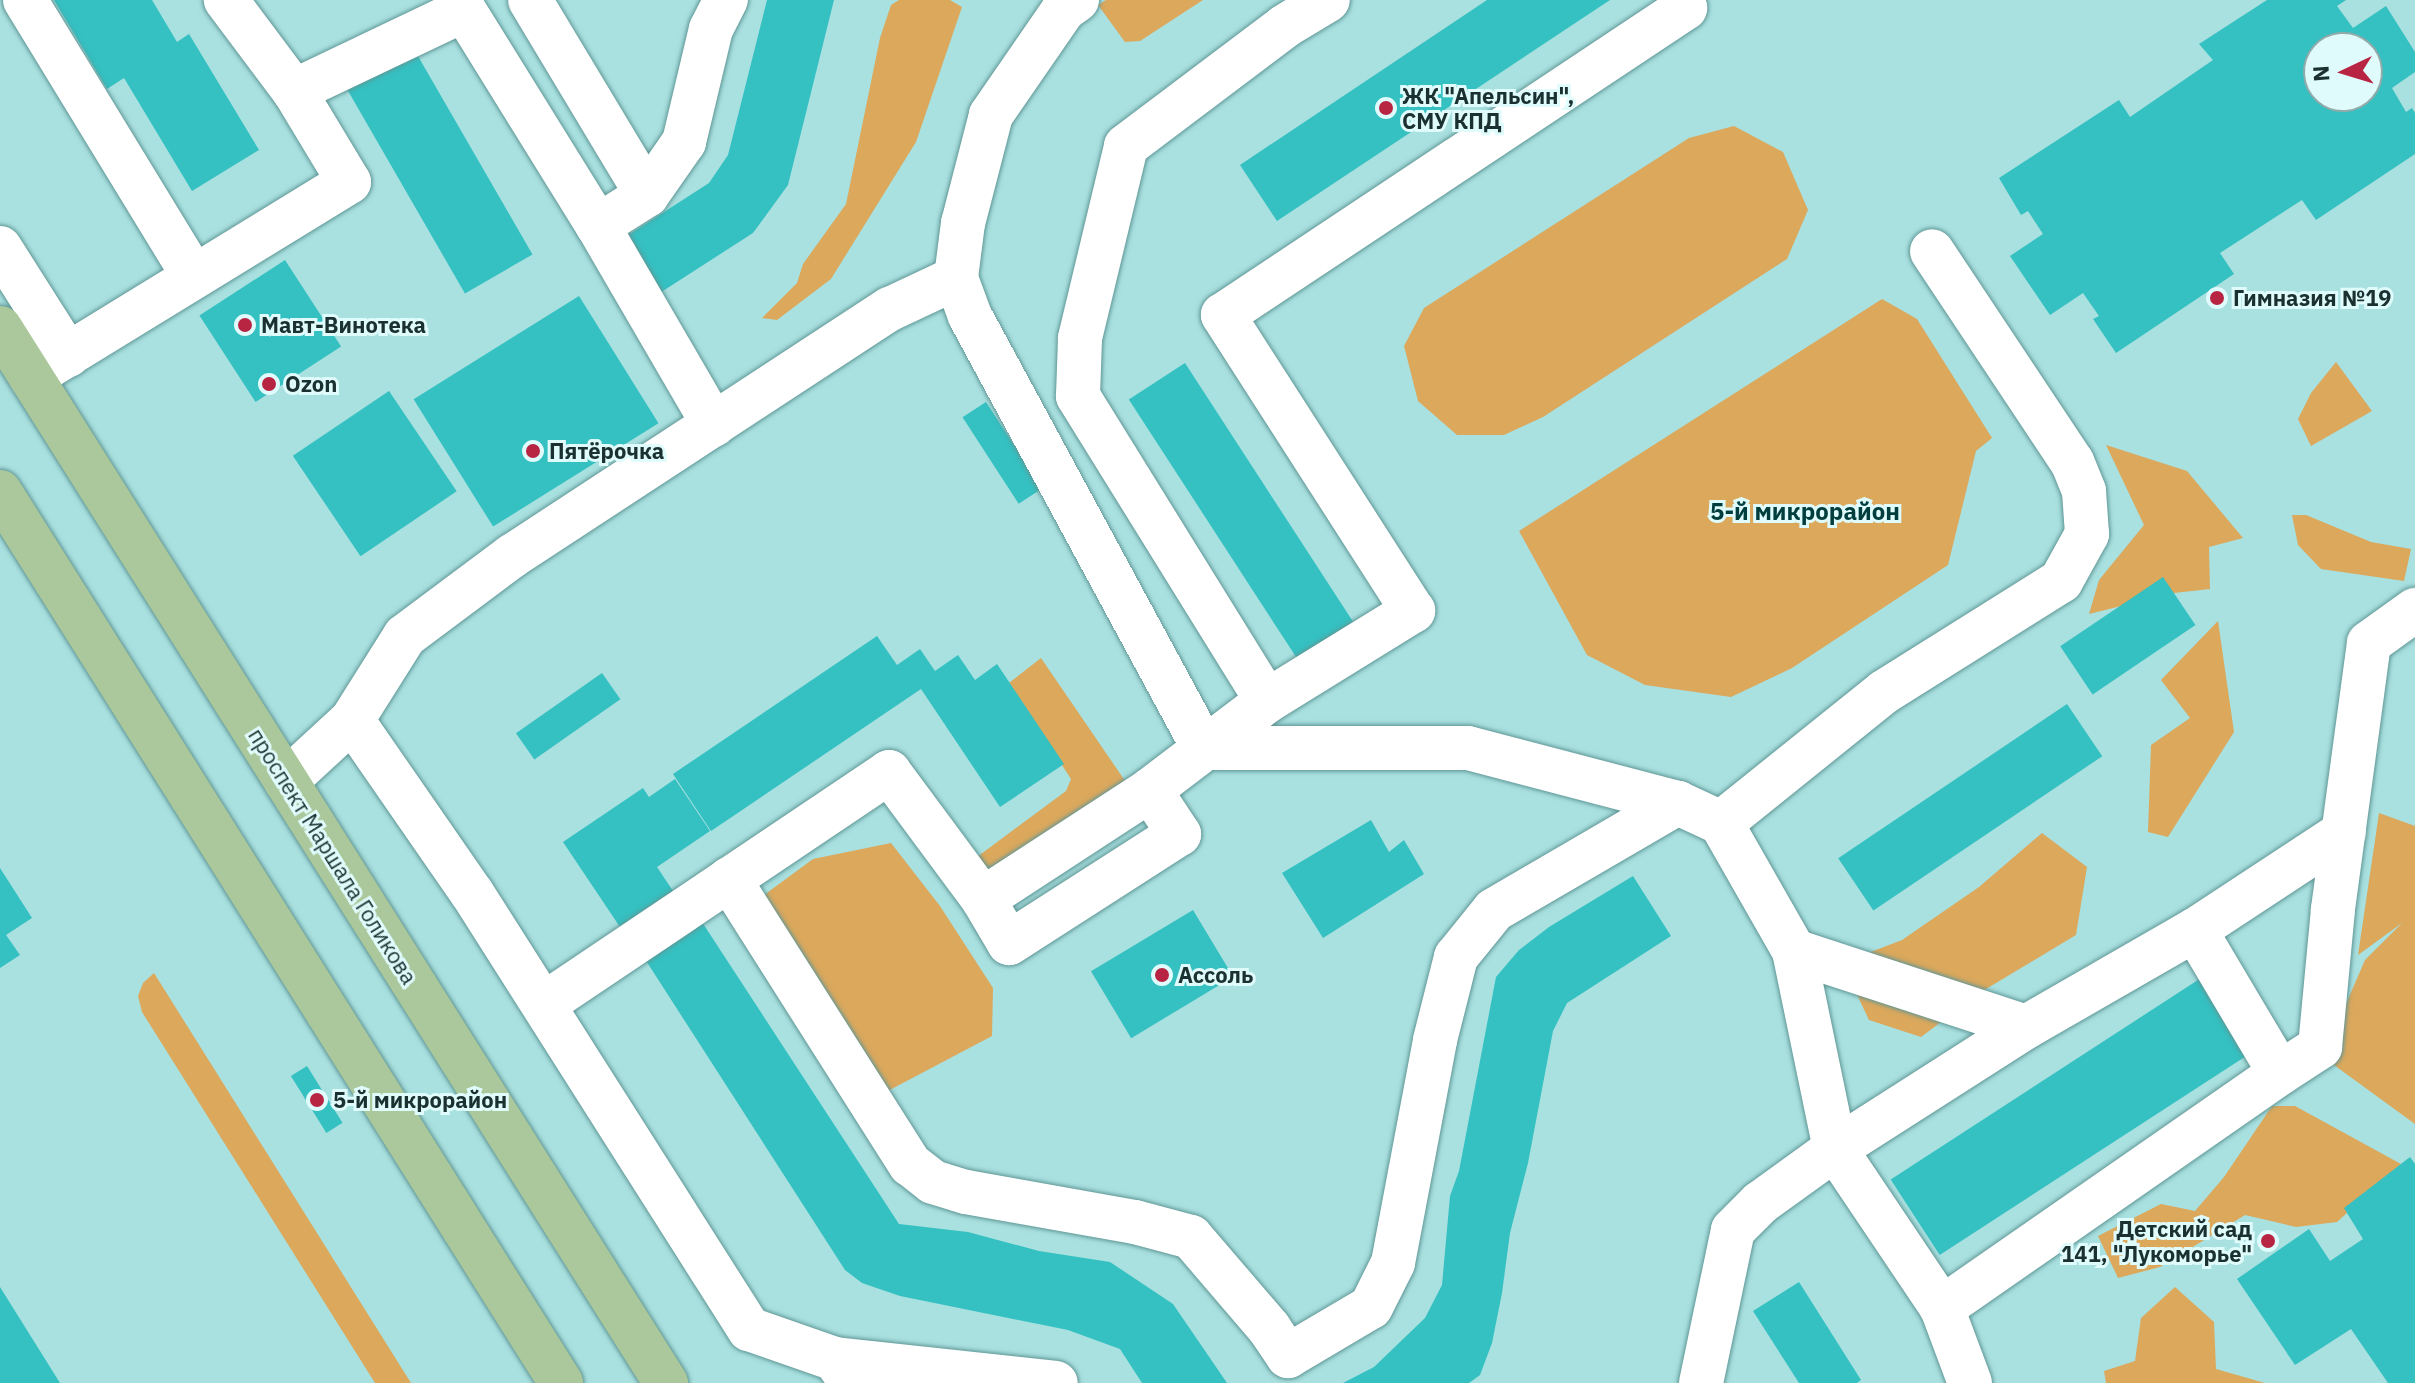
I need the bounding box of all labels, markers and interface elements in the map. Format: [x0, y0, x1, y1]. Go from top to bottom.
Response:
north arrow [2303, 32, 2383, 112]
text: N [2306, 65, 2336, 83]
place label: ЖК "Апельсин", СМУ КПД [1402, 82, 1574, 134]
marker: ЖК "Апельсин", СМУ КПД [1377, 99, 1395, 117]
place label: Гимназия №19 [2233, 285, 2392, 311]
marker: Гимназия №19 [2208, 289, 2226, 307]
place label: Мавт-Винотека [261, 312, 426, 338]
marker: Мавт-Винотека [236, 316, 254, 334]
place label: Ozon [285, 371, 337, 397]
marker: Ozon [260, 375, 278, 393]
place label: Пятёрочка [549, 438, 664, 464]
marker: Пятёрочка [524, 442, 542, 460]
district label: 5-й микрорайон [1710, 498, 1900, 526]
street label: проспект Маршала Голикова [243, 723, 423, 989]
place label: Ассоль [1178, 962, 1253, 988]
marker: Ассоль [1153, 966, 1171, 984]
place label: 5-й микрорайон [333, 1087, 507, 1113]
marker: 5-й микрорайон [308, 1091, 326, 1109]
place label: Детский сад 141, "Лукоморье" [2061, 1215, 2252, 1266]
marker: Детский сад 141, "Лукоморье" [2259, 1232, 2277, 1250]

